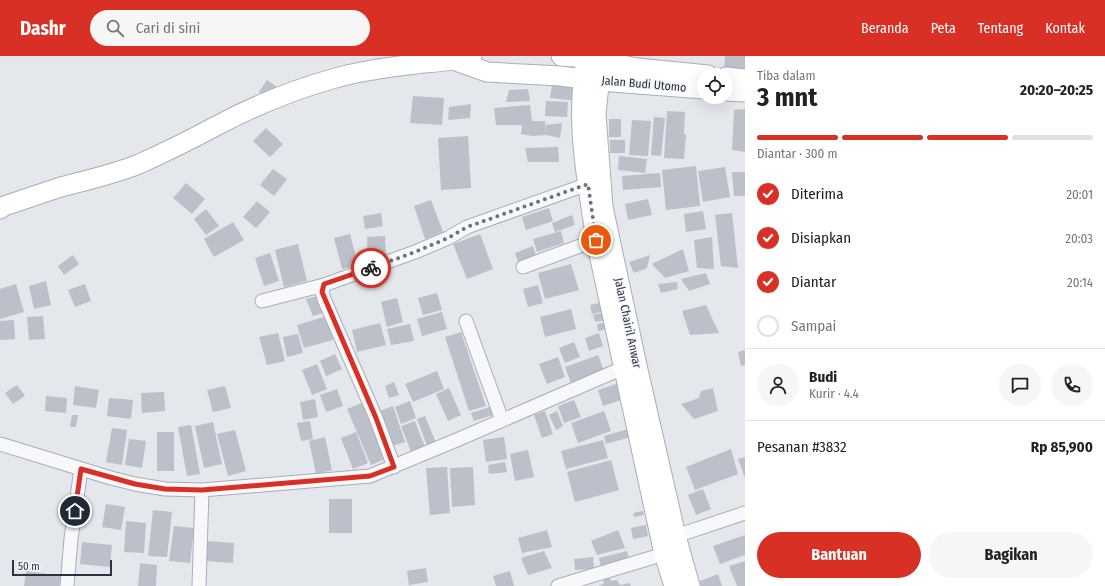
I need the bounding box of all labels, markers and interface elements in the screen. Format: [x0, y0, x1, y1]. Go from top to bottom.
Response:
search box [90, 10, 370, 46]
text: Dashr [20, 17, 66, 40]
icon: search [104, 17, 126, 39]
text: Cari di sini [136, 19, 200, 37]
text: Beranda [861, 20, 909, 37]
text: Peta [931, 20, 956, 37]
text: Tentang [978, 20, 1023, 37]
text: Kontak [1045, 20, 1085, 37]
map controls [697, 68, 733, 104]
button: locate [697, 68, 733, 104]
text: Tiba dalam [757, 68, 815, 83]
street label: Jalan Budi Utomo [601, 73, 687, 95]
text: 20:20–20:25 [1020, 81, 1093, 99]
text: 3 mnt [757, 82, 817, 113]
text: Diantar · 300 m [757, 146, 837, 161]
icon: check [757, 183, 779, 205]
text: Diterima [791, 185, 844, 203]
text: 20:01 [1066, 187, 1093, 202]
pin [579, 223, 613, 257]
icon: check [757, 227, 779, 249]
icon: bag [585, 229, 607, 251]
text: Disiapkan [791, 229, 851, 247]
text: 20:03 [1065, 231, 1093, 246]
courier [351, 248, 391, 288]
icon: bike [360, 257, 382, 279]
icon: check [757, 271, 779, 293]
text: Diantar [791, 273, 836, 291]
text: 20:14 [1067, 275, 1093, 290]
street label: Jalan Chairil Anwar [612, 277, 645, 370]
text: Sampai [791, 317, 836, 335]
button: person [757, 364, 799, 406]
button: chat [999, 364, 1041, 406]
button: phone [1051, 364, 1093, 406]
text: Budi [809, 368, 837, 386]
text: Kurir · 4.4 [809, 386, 859, 401]
text: Pesanan #3832 [757, 438, 847, 456]
text: Rp 85,900 [1031, 438, 1093, 456]
pin [58, 494, 92, 528]
icon: home [64, 500, 86, 522]
button: Bantuan [757, 532, 921, 578]
button: Bagikan [929, 532, 1093, 578]
scale bar [12, 558, 112, 577]
text: 50 m [18, 560, 40, 573]

